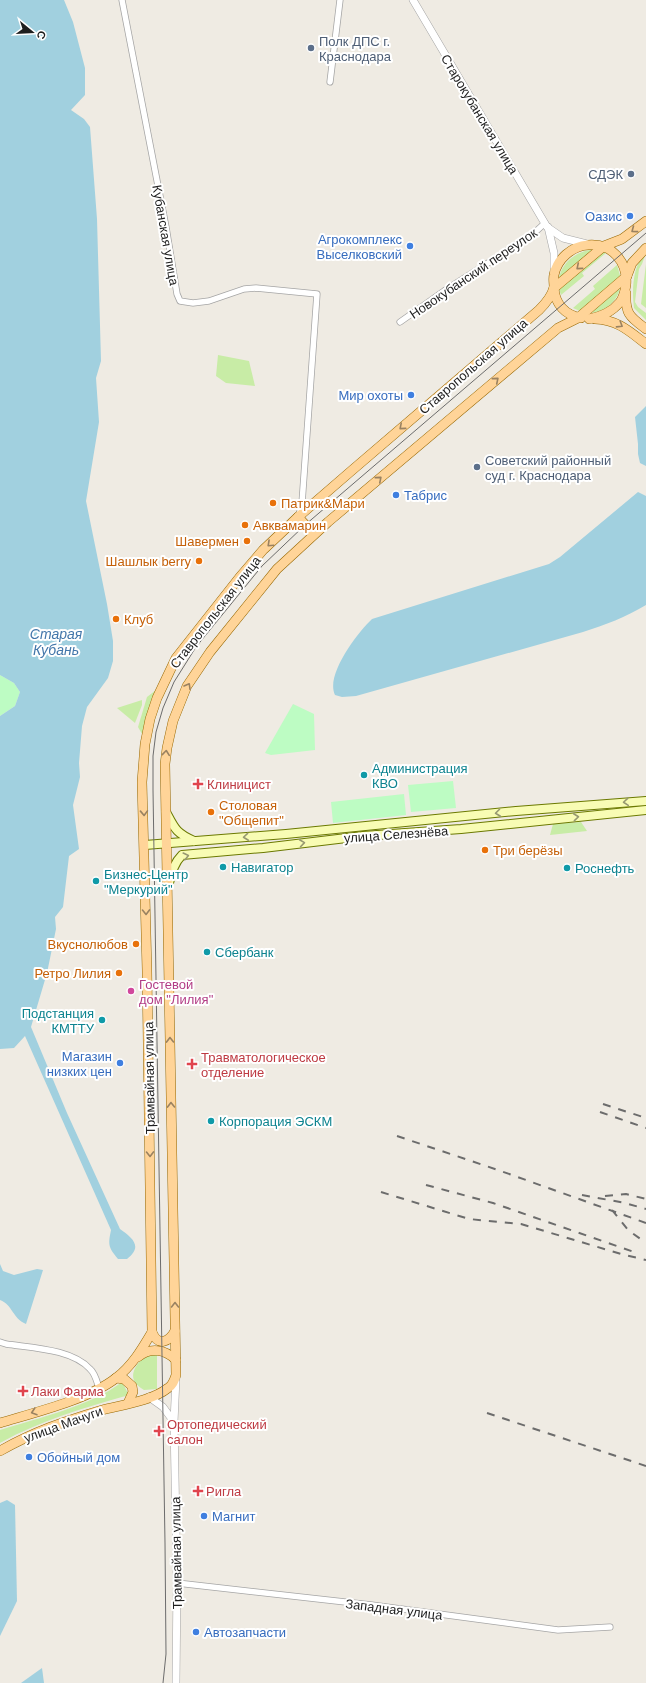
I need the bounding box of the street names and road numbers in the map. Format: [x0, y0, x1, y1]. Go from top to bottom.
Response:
street label: Старокубанская улица [438, 52, 522, 178]
street label: Кубанская улица [149, 184, 182, 287]
street label: Новокубанский переулок [407, 225, 540, 322]
street label: Ставропольская улица [416, 315, 531, 417]
street label: Ставропольская улица [167, 553, 264, 671]
street label: улица Селезнёва [343, 823, 449, 846]
street label: Трамвайная улица [141, 1021, 158, 1134]
street label: улица Мачуги [22, 1403, 105, 1446]
street label: Трамвайная улица [168, 1496, 185, 1609]
street label: Западная улица [345, 1596, 444, 1623]

